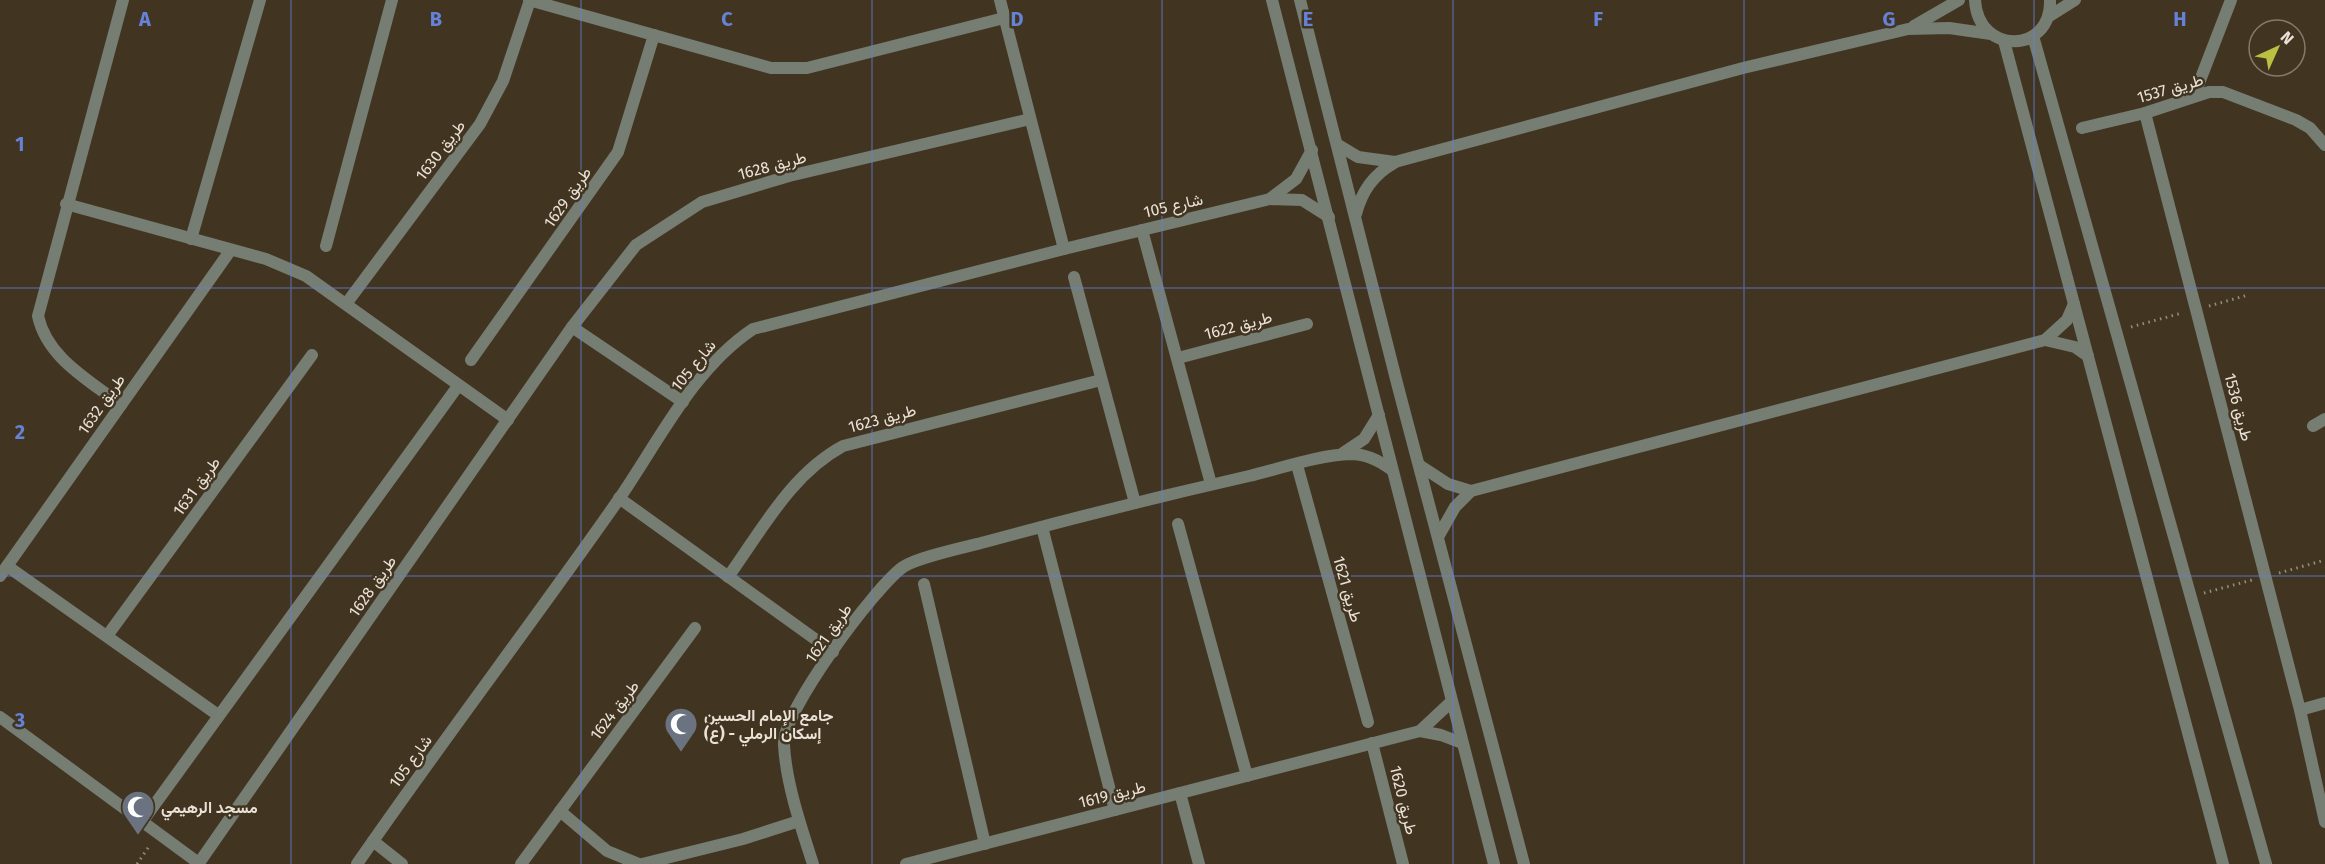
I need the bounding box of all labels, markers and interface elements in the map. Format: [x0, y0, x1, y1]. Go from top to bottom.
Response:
text: A [138, 7, 152, 31]
text: B [430, 7, 442, 31]
text: C [721, 7, 733, 31]
text: D [1010, 7, 1024, 31]
text: E [1303, 7, 1313, 31]
text: F [1593, 7, 1603, 31]
text: G [1883, 7, 1895, 31]
text: H [2173, 7, 2187, 31]
north arrow [2247, 18, 2307, 78]
text: N [2277, 27, 2298, 48]
street label: طريق 1537 [2135, 70, 2206, 108]
street label: طريق 1630 [412, 116, 470, 185]
text: 1 [15, 132, 25, 156]
street label: طريق 1628 [736, 147, 809, 185]
street label: طريق 1629 [540, 163, 596, 232]
street label: شارع 105 [1142, 189, 1205, 223]
street label: طريق 1622 [1202, 307, 1274, 345]
street label: شارع 105 [667, 336, 721, 396]
street label: طريق 1632 [74, 370, 130, 439]
street label: طريق 1536 [2219, 371, 2257, 443]
street label: طريق 1623 [846, 400, 918, 438]
text: 2 [15, 420, 25, 444]
street label: طريق 1631 [169, 453, 225, 520]
street label: طريق 1628 [344, 552, 401, 621]
street label: طريق 1621 [1328, 554, 1366, 625]
street label: طريق 1621 [801, 600, 856, 667]
street label: طريق 1624 [586, 677, 644, 744]
mosque icon: جامع الإمام الحسين (ع) - إسكان الرملي [663, 706, 699, 753]
place label: جامع الإمام الحسين (ع) - إسكان الرملي [704, 706, 833, 747]
text: 3 [14, 708, 25, 732]
street label: شارع 105 [385, 731, 437, 792]
street label: طريق 1620 [1385, 764, 1421, 837]
street label: طريق 1619 [1077, 777, 1148, 813]
mosque icon: مسجد الرهيمي [120, 789, 156, 836]
place label: مسجد الرهيمي [161, 798, 258, 821]

